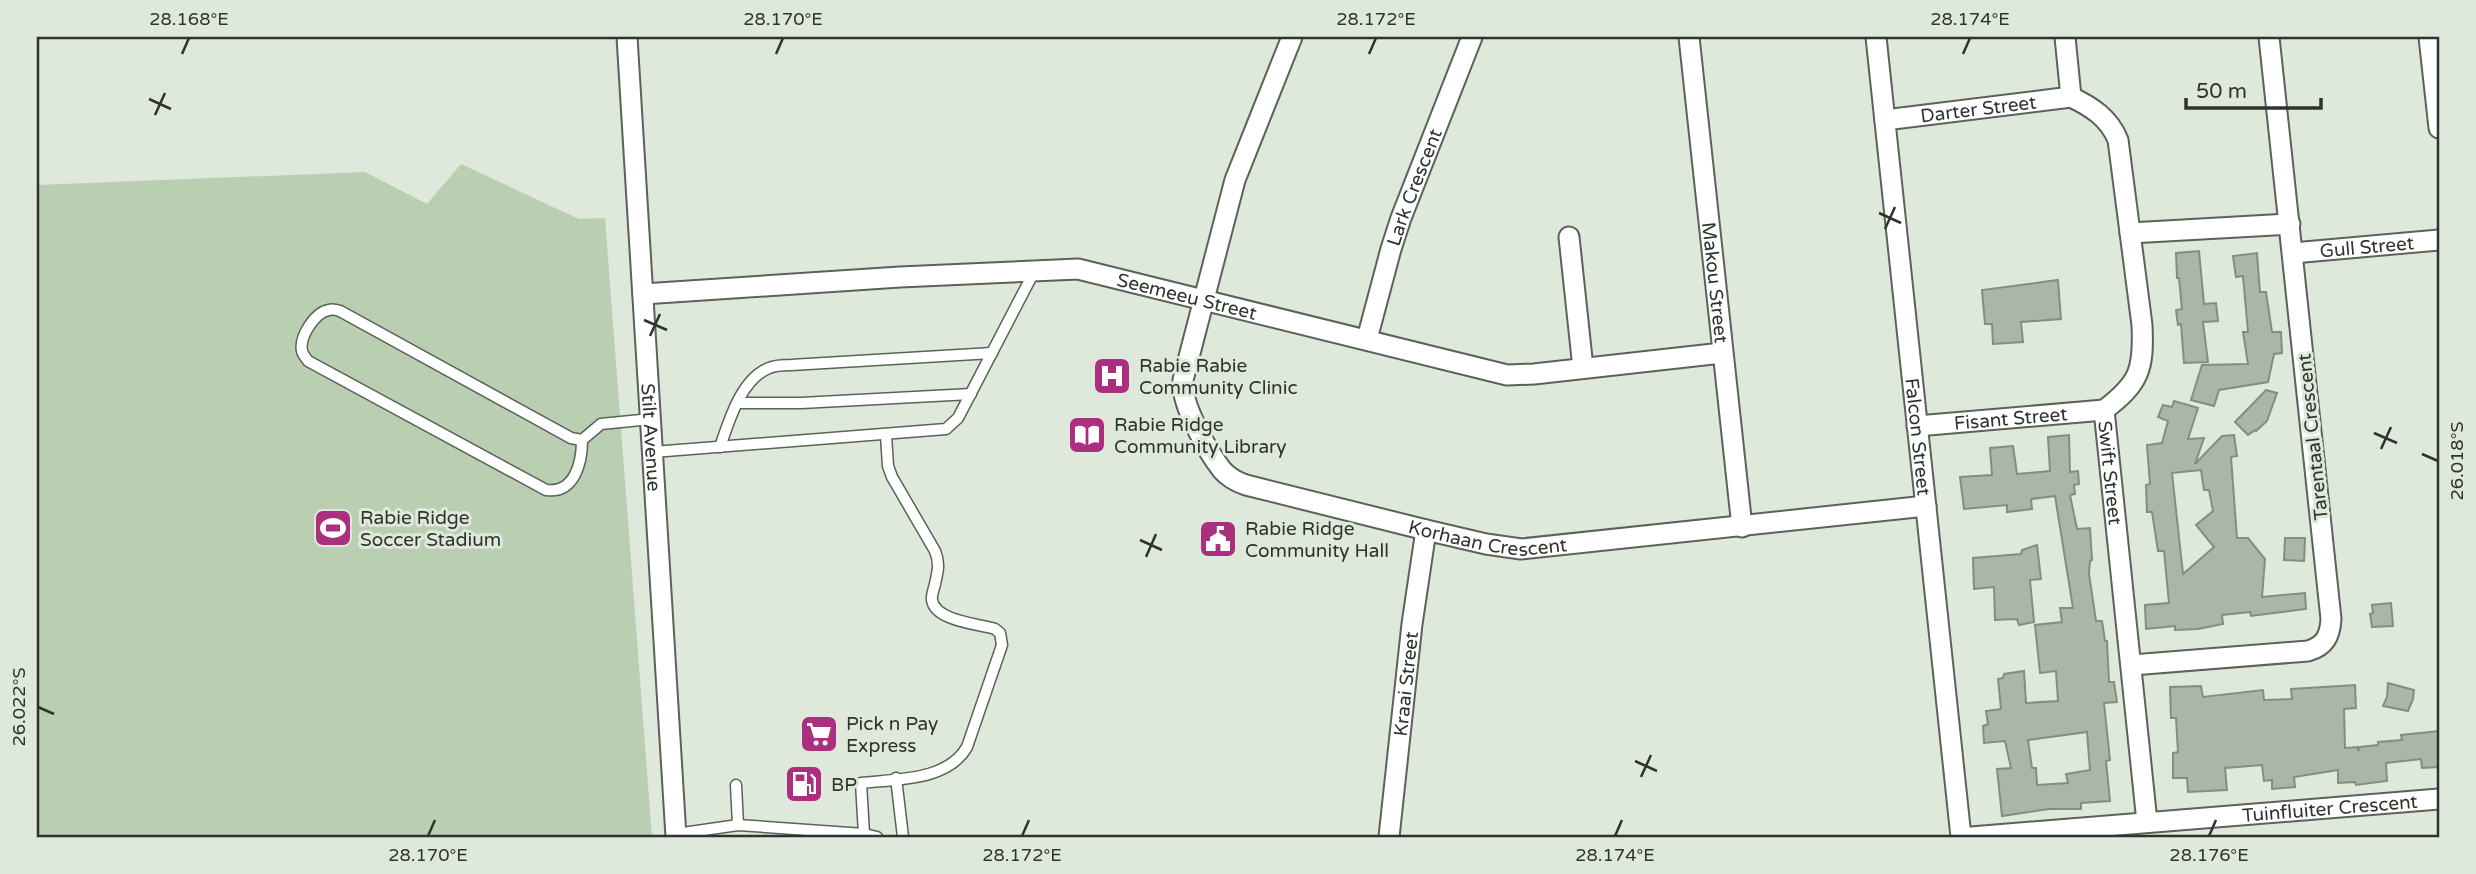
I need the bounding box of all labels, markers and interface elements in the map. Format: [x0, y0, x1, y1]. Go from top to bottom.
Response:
text: 28.168°E [149, 8, 229, 30]
text: 28.170°E [743, 8, 823, 30]
text: 28.172°E [1336, 8, 1416, 30]
text: 28.174°E [1930, 8, 2010, 30]
scale bar [2186, 66, 2320, 110]
text: 50 m [2196, 79, 2247, 104]
street label: Darter Street [1919, 91, 2038, 128]
street label: Lark Crescent [1383, 126, 1447, 249]
street label: Makou Street [1697, 221, 1732, 344]
street label: Gull Street [2319, 232, 2415, 263]
street label: Seemeeu Street [1115, 269, 1259, 325]
street label: Tarentaal Crescent [2293, 352, 2333, 521]
hospital icon: Rabie Rabie Community Clinic [1091, 355, 1133, 397]
place label: Rabie Rabie Community Clinic [1139, 355, 1298, 399]
street label: Falcon Street [1900, 377, 1935, 497]
street label: Stilt Avenue [636, 383, 665, 492]
street label: Fisant Street [1953, 403, 2068, 435]
library icon: Rabie Ridge Community Library [1066, 414, 1108, 456]
place label: Rabie Ridge Community Library [1114, 414, 1287, 458]
street label: Swift Street [2093, 420, 2126, 526]
text: 26.018°S [2446, 421, 2468, 501]
sports icon: Rabie Ridge Soccer Stadium [312, 507, 354, 549]
place label: Rabie Ridge Soccer Stadium [360, 507, 501, 551]
street label: Korhaan Crescent [1406, 516, 1568, 561]
public building icon: Rabie Ridge Community Hall [1197, 518, 1239, 560]
place label: Rabie Ridge Community Hall [1245, 518, 1389, 562]
street label: Kraai Street [1390, 630, 1423, 738]
text: 26.022°S [8, 667, 30, 747]
supermarket icon: Pick n Pay Express [798, 713, 840, 755]
place label: Pick n Pay Express [846, 713, 938, 757]
fuel station icon: BP [783, 763, 825, 805]
place label: BP [831, 774, 857, 796]
street label: Tuinfluiter Crescent [2241, 791, 2419, 827]
text: 28.170°E [388, 844, 468, 866]
text: 28.172°E [982, 844, 1062, 866]
text: 28.174°E [1575, 844, 1655, 866]
text: 28.176°E [2169, 844, 2249, 866]

